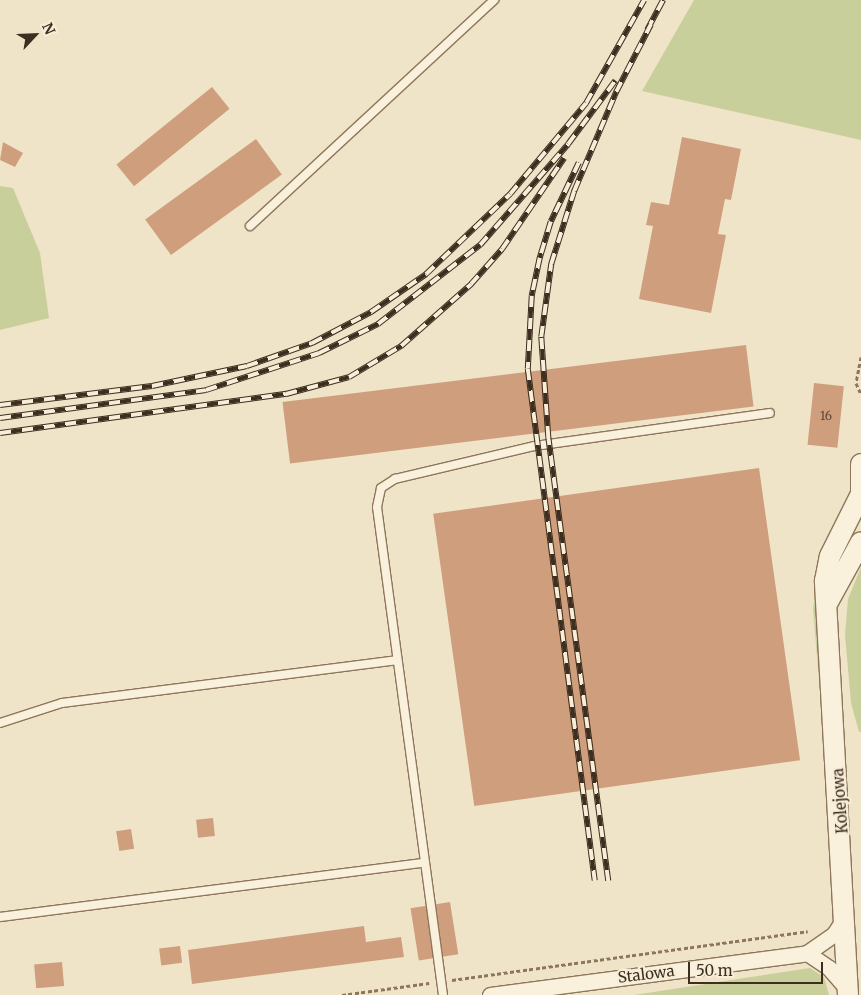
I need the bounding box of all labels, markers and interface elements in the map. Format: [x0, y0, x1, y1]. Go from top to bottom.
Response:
north arrow [10, 10, 60, 60]
text: N [38, 20, 59, 37]
house number: 16 [820, 409, 832, 423]
street label: Kolejowa [829, 768, 851, 834]
scale bar [691, 952, 826, 984]
text: 50 m [696, 961, 733, 980]
street label: Stalowa [617, 962, 675, 986]

